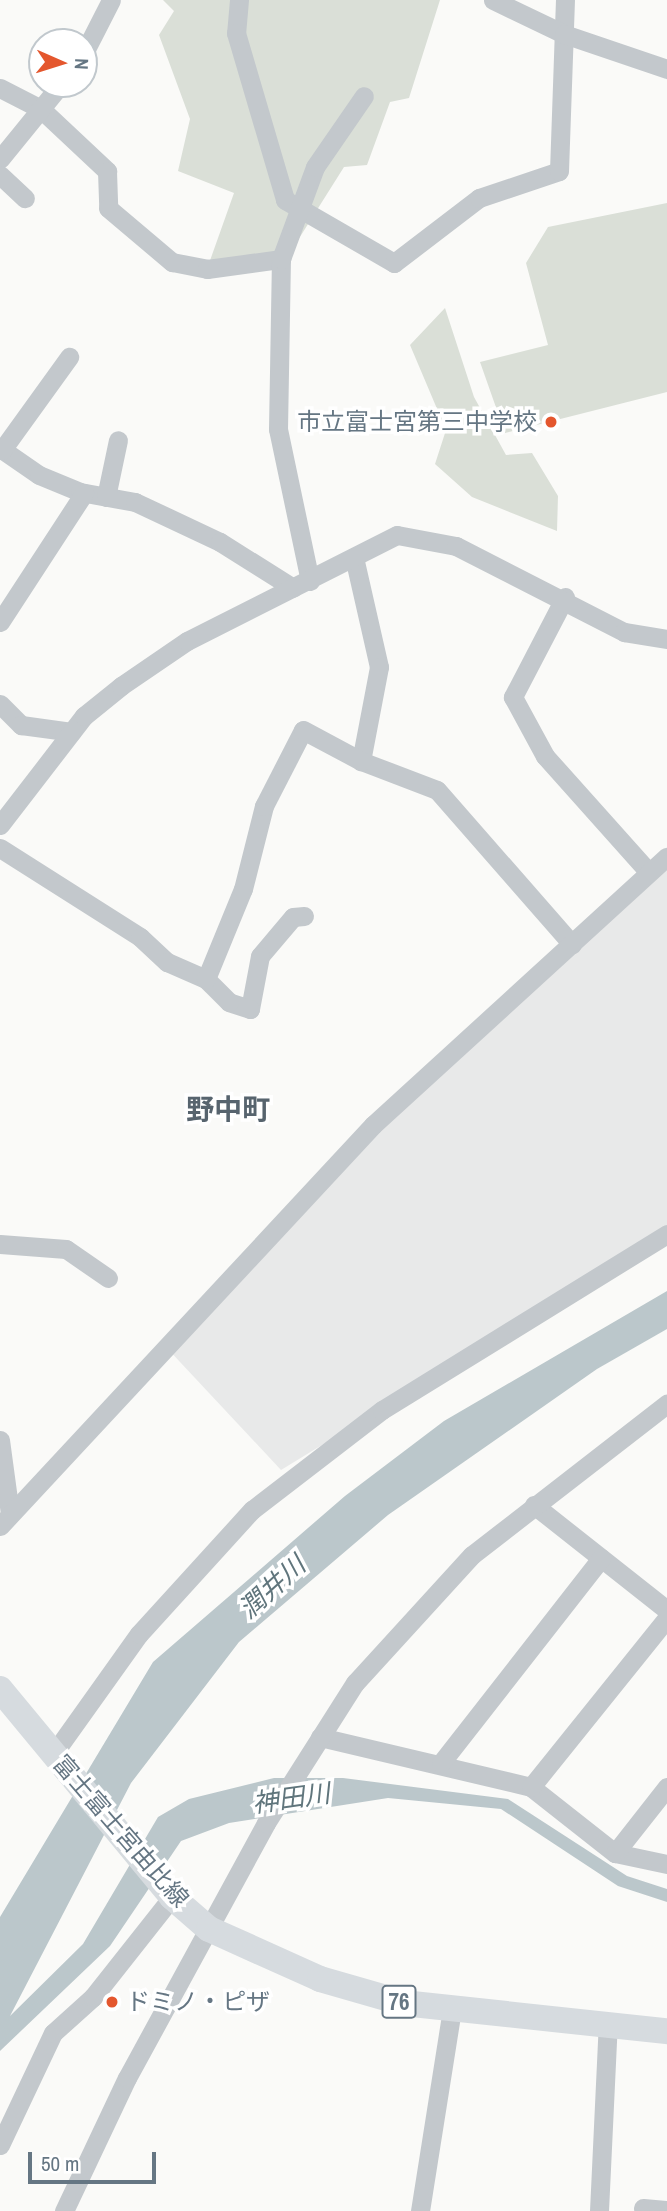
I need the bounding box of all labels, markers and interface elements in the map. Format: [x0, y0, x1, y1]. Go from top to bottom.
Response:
north arrow [28, 28, 98, 98]
text: N [69, 58, 95, 70]
place label: 市立富士宮第三中学校 [297, 408, 537, 436]
marker: 市立富士宮第三中学校 [543, 414, 559, 430]
district label: 野中町 [186, 1092, 270, 1126]
water label: 潤井川 [233, 1549, 311, 1625]
street label: 富士富士宮由比線 [47, 1749, 195, 1913]
water label: 神田川 [250, 1777, 332, 1819]
road number: 76 [382, 1982, 416, 2022]
place label: ドミノ・ピザ [126, 1988, 270, 2016]
marker: ドミノ・ピザ [104, 1994, 120, 2010]
scale bar [32, 2138, 159, 2182]
text: 50 m [41, 2149, 79, 2178]

